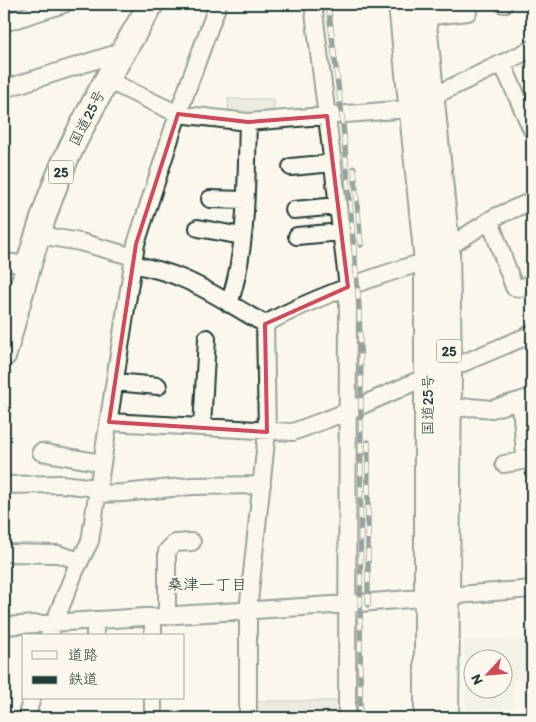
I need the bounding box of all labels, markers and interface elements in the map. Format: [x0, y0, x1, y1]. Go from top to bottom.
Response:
street label: 国道25号 [65, 87, 109, 149]
road number: 25 [48, 160, 74, 183]
road number: 25 [436, 340, 462, 362]
street label: 国道25号 [419, 375, 437, 435]
district label: 桑津一丁目 [167, 575, 247, 594]
legend [22, 634, 185, 700]
text: 道路 [68, 646, 98, 664]
north arrow [464, 650, 514, 700]
text: 鉄道 [68, 670, 98, 688]
text: N [467, 672, 486, 687]

